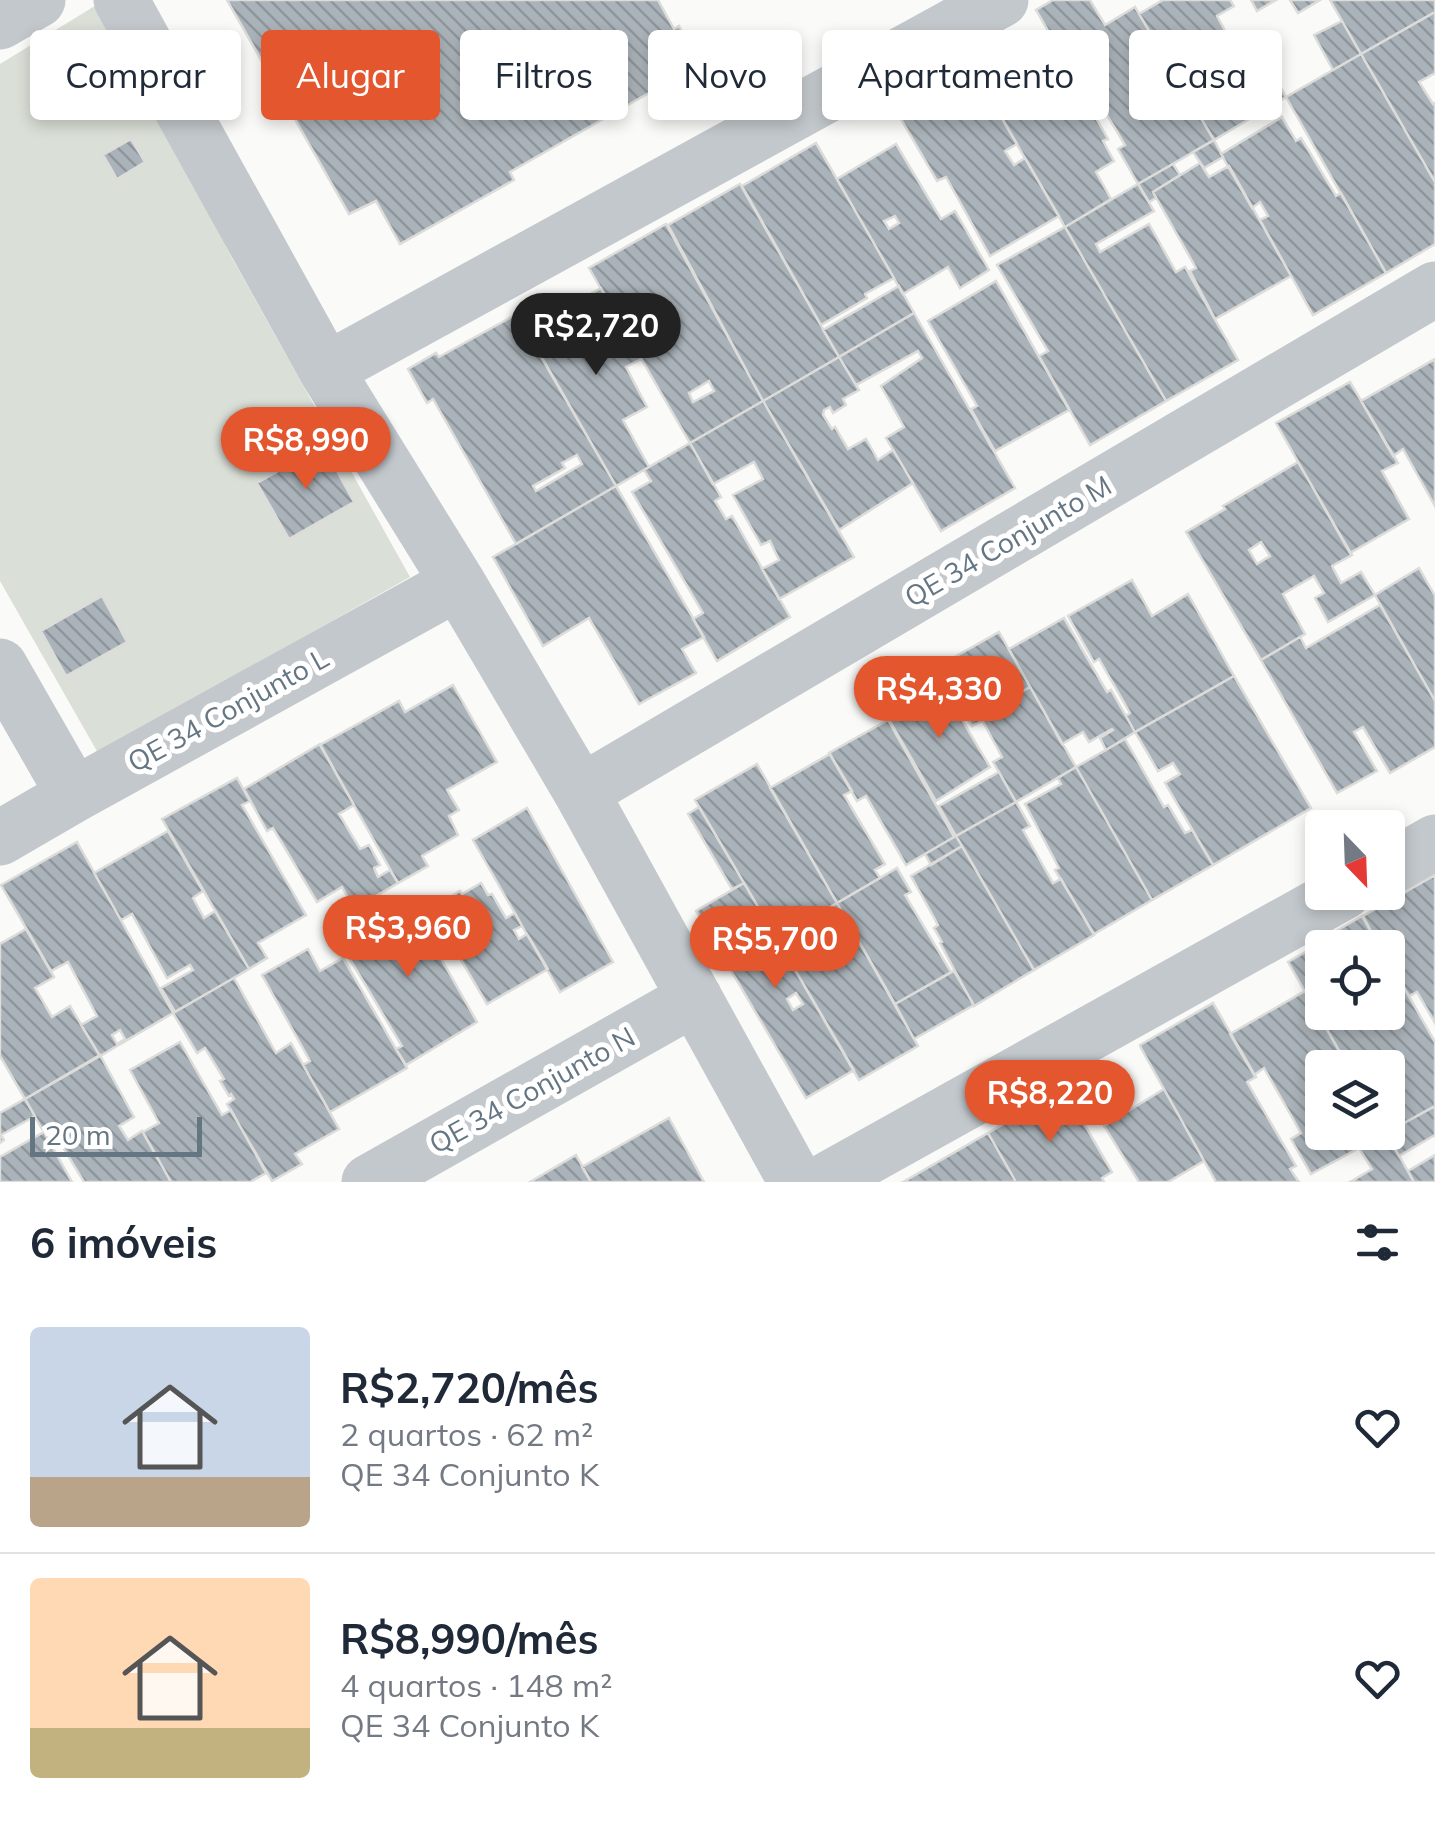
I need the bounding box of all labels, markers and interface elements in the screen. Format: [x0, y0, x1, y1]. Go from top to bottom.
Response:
chip: Comprar [30, 30, 241, 120]
chip: Alugar [261, 30, 440, 120]
chip: Filtros [460, 30, 628, 120]
chip: Novo [648, 30, 802, 120]
chip: Apartamento [822, 30, 1109, 120]
chip: Casa [1129, 30, 1282, 120]
pin: R$2,720 [504, 293, 688, 378]
text: R$2,720 [533, 305, 659, 345]
pin: R$8,990 [214, 407, 398, 492]
text: R$8,990 [243, 419, 369, 459]
street label: QE 34 Conjunto M [898, 467, 1117, 614]
street label: QE 34 Conjunto L [121, 640, 334, 779]
pin: R$4,330 [847, 656, 1031, 741]
text: R$4,330 [876, 668, 1002, 708]
north arrow [1305, 810, 1405, 910]
map controls [1305, 810, 1405, 1150]
pin: R$3,960 [316, 895, 500, 980]
pin: R$5,700 [683, 906, 867, 991]
text: R$3,960 [345, 907, 471, 947]
text: R$5,700 [712, 918, 838, 958]
button: locate [1305, 930, 1405, 1030]
street label: QE 34 Conjunto N [423, 1019, 641, 1161]
button: layers [1305, 1050, 1405, 1150]
pin: R$8,220 [958, 1060, 1142, 1145]
text: R$8,220 [987, 1072, 1113, 1112]
scale bar [30, 1112, 202, 1156]
text: 20 m [45, 1117, 111, 1152]
icon: filters [1350, 1215, 1405, 1270]
text: 6 imóveis [30, 1216, 217, 1269]
text: R$2,720/mês [340, 1361, 598, 1414]
icon: home [110, 1367, 230, 1487]
icon: heart [1350, 1400, 1405, 1455]
text: 2 quartos · 62 m² [340, 1414, 593, 1454]
text: QE 34 Conjunto K [340, 1454, 599, 1494]
text: R$8,990/mês [340, 1612, 598, 1665]
icon: home [110, 1618, 230, 1738]
icon: heart [1350, 1651, 1405, 1706]
text: 4 quartos · 148 m² [340, 1665, 612, 1705]
text: QE 34 Conjunto K [340, 1705, 599, 1745]

